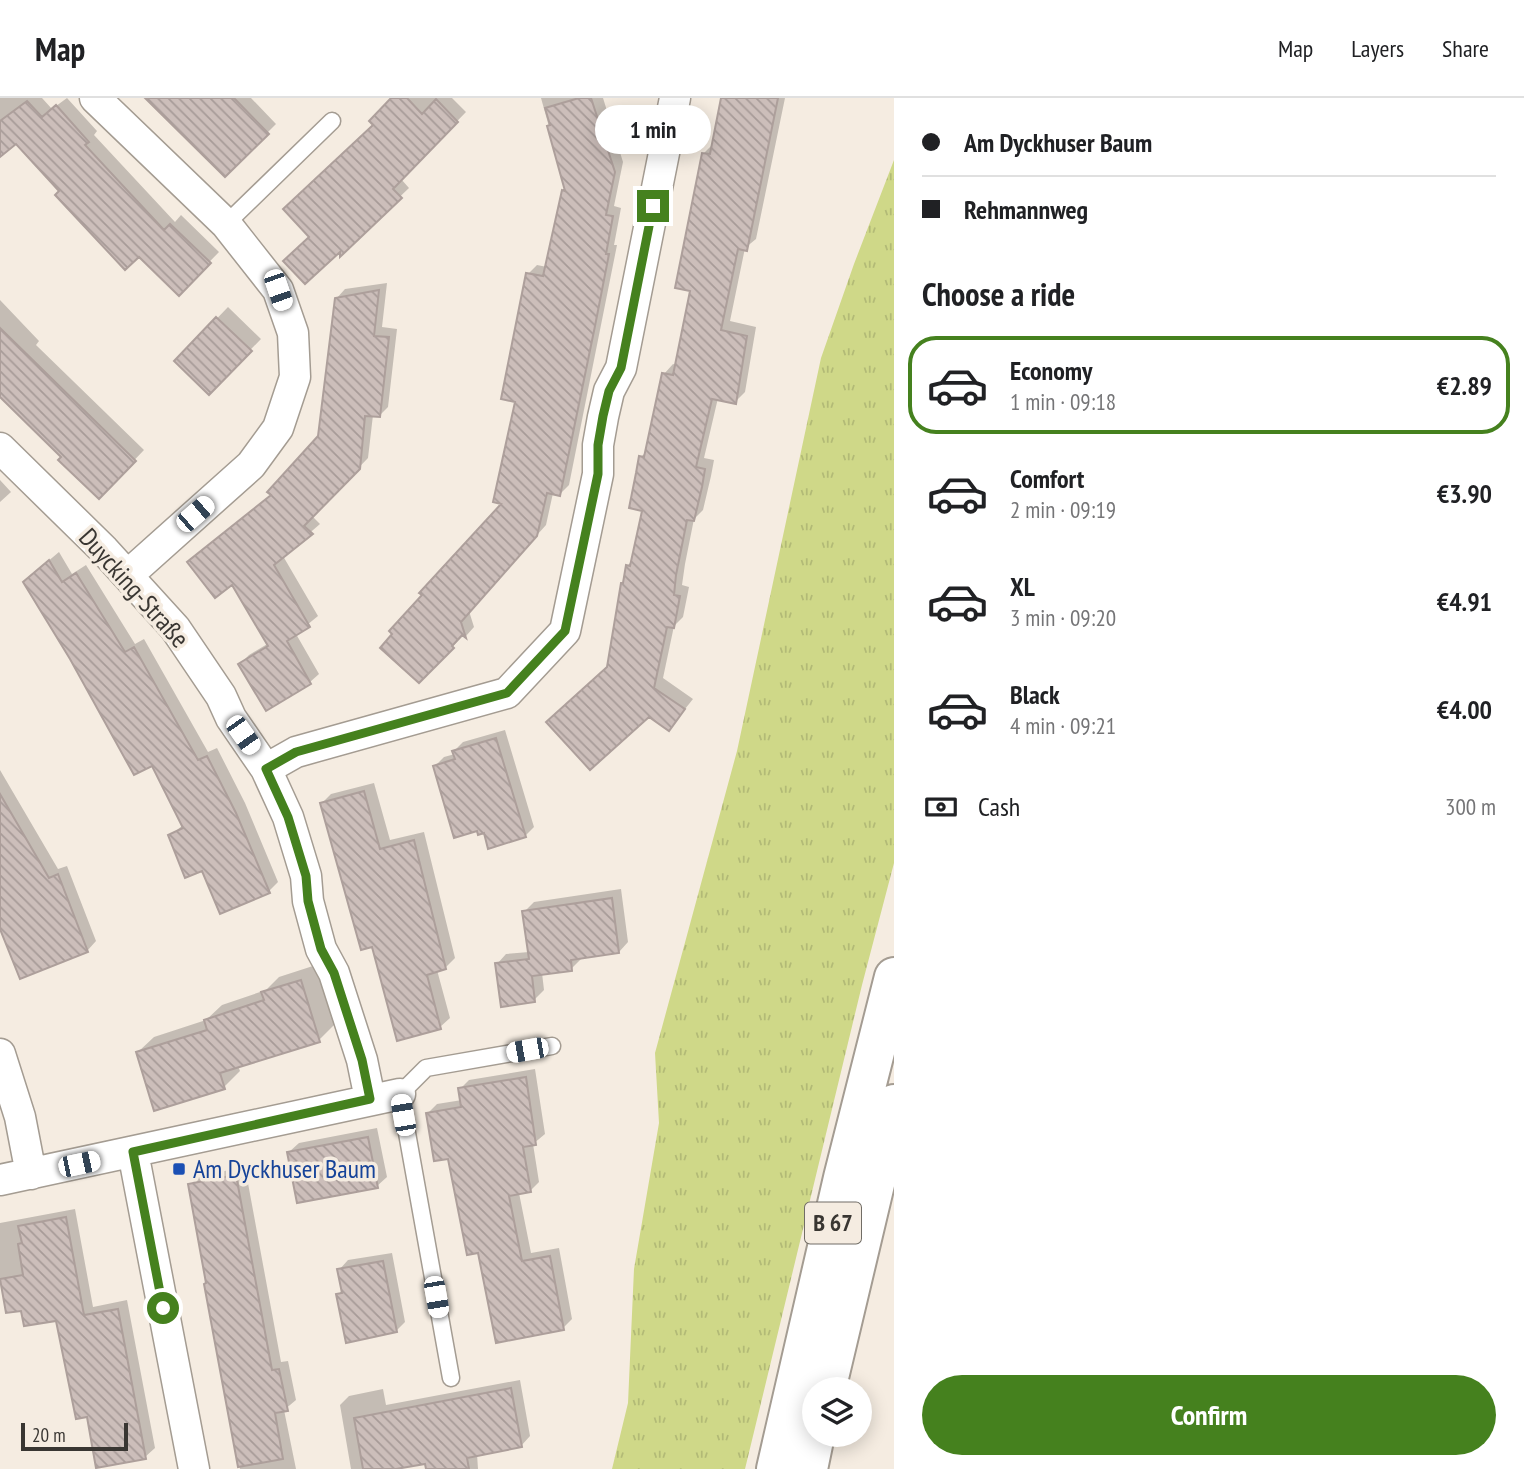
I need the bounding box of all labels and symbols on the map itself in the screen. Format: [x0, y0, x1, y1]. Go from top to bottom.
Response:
callout: 1 min [595, 105, 711, 154]
route end [637, 190, 669, 222]
car [262, 267, 295, 313]
car [173, 492, 218, 536]
street label: Duycking-Straße [72, 521, 197, 654]
car [223, 712, 264, 758]
car [505, 1036, 550, 1064]
car [390, 1092, 417, 1138]
car [57, 1149, 102, 1179]
place label: Am Dyckhuser Baum [193, 1152, 376, 1185]
marker: Am Dyckhuser Baum [171, 1161, 187, 1177]
road number: B 67 [805, 1203, 861, 1244]
car [423, 1274, 450, 1320]
route start [147, 1292, 179, 1324]
scale bar [21, 1420, 128, 1452]

